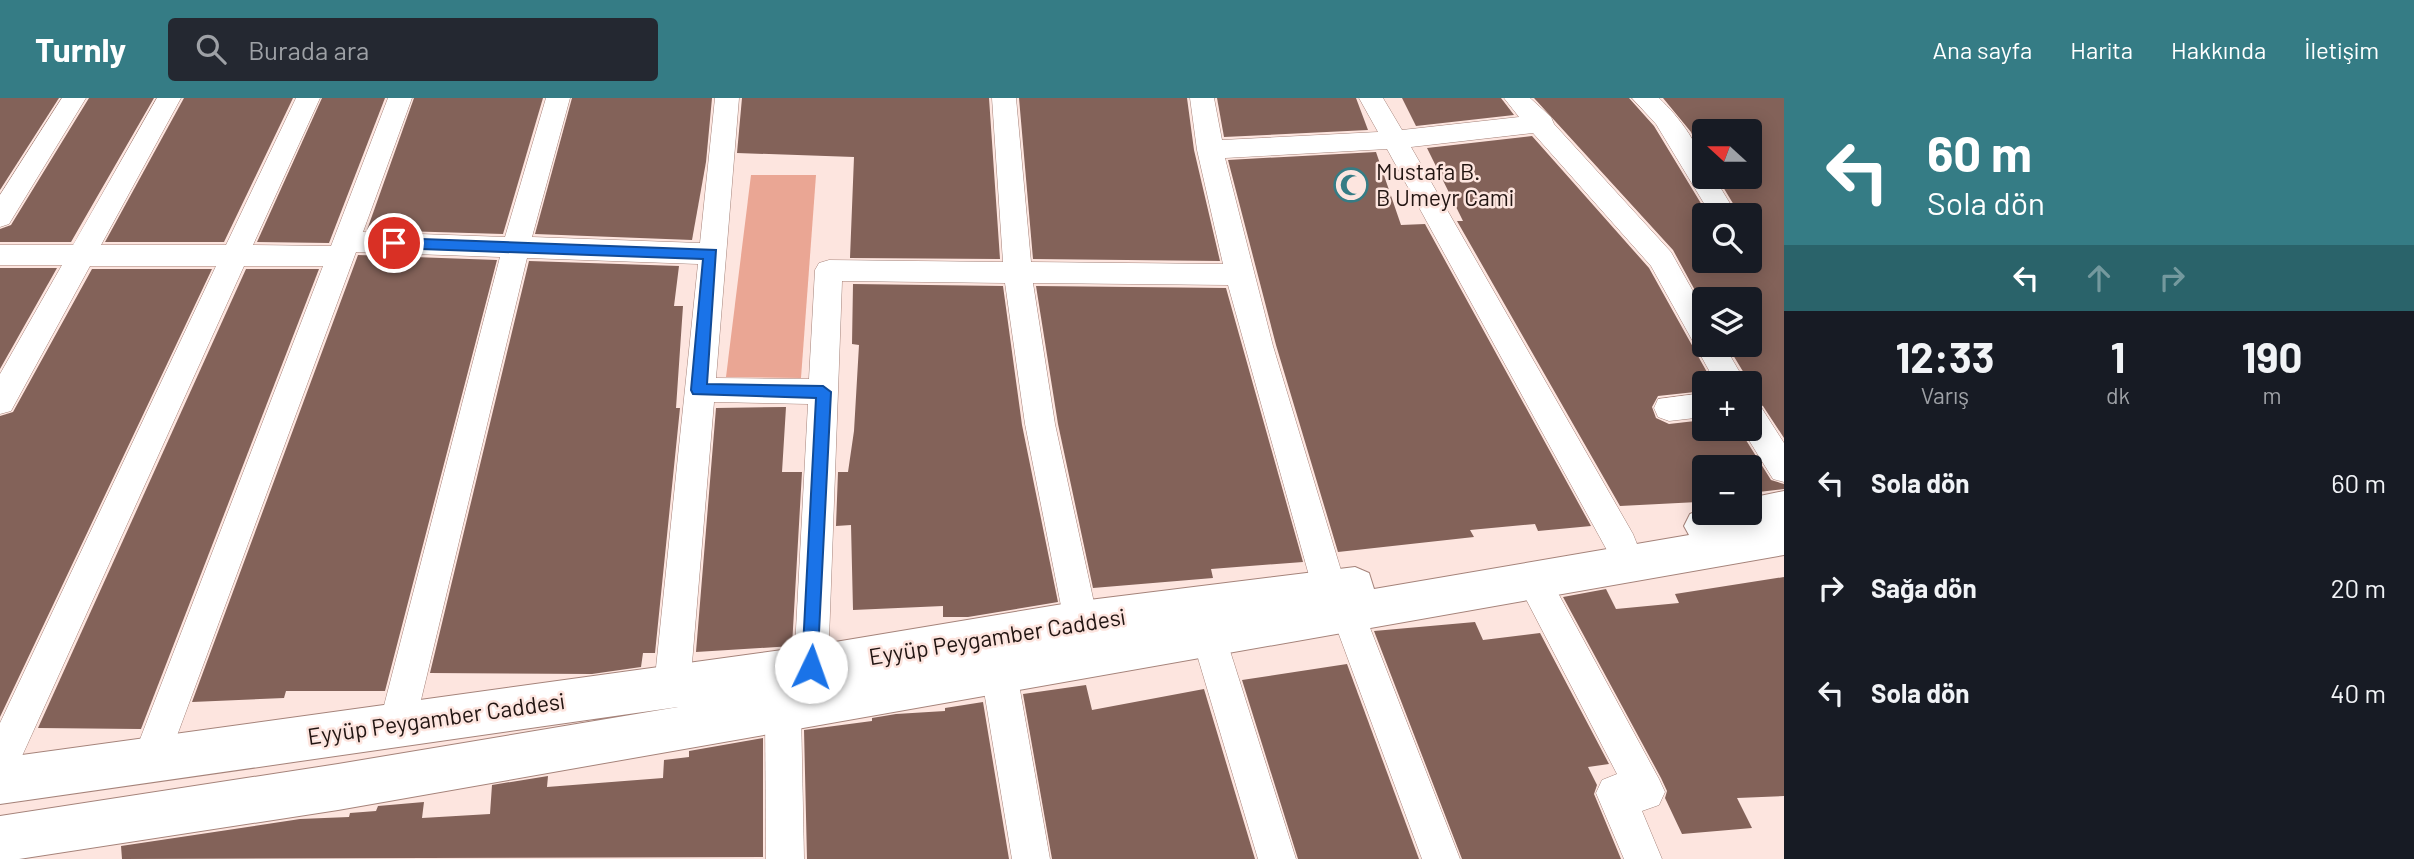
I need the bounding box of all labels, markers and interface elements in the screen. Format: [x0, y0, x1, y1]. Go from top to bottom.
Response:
search box [168, 18, 658, 81]
text: Turnly [35, 29, 126, 69]
icon: search [192, 30, 230, 68]
text: Burada ara [248, 34, 369, 65]
text: Ana sayfa [1933, 35, 2032, 64]
text: Harita [2070, 35, 2133, 64]
text: Hakkında [2171, 35, 2266, 64]
text: İletişim [2304, 35, 2379, 64]
north arrow [1692, 119, 1762, 189]
map controls [1692, 119, 1762, 525]
text: 60 m [1927, 123, 2032, 182]
icon: left [1812, 126, 1903, 217]
place label: Mustafa B. B Umeyr Cami [1376, 157, 1514, 211]
mosque icon: Mustafa B. B Umeyr Cami [1332, 166, 1370, 204]
text: Sola dön [1927, 183, 2045, 221]
button: search [1692, 203, 1762, 273]
pin [364, 213, 424, 273]
icon: arrive [375, 224, 413, 262]
icon: left [2007, 259, 2045, 297]
icon: ahead [2080, 259, 2118, 297]
icon: right [2153, 259, 2191, 297]
button: layers [1692, 287, 1762, 357]
text: 12:33 [1895, 331, 1994, 381]
text: 1 [2111, 331, 2125, 381]
text: 190 [2241, 331, 2303, 381]
button: + [1692, 371, 1762, 441]
text: Varış [1921, 381, 1969, 409]
text: dk [2106, 381, 2130, 409]
text: m [2262, 381, 2281, 409]
button: − [1692, 455, 1762, 525]
icon: left [1812, 464, 1850, 502]
text: Sola dön [1871, 467, 1969, 498]
text: 60 m [2331, 467, 2386, 498]
icon: right [1812, 569, 1850, 607]
text: Sağa dön [1871, 572, 1977, 603]
text: 20 m [2331, 572, 2386, 603]
street label: Eyyüp Peygamber Caddesi [867, 602, 1127, 670]
position arrow [774, 630, 848, 704]
icon: left [1812, 674, 1850, 712]
text: Sola dön [1871, 677, 1969, 708]
text: 40 m [2330, 677, 2386, 708]
street label: Eyyüp Peygamber Caddesi [305, 686, 566, 750]

